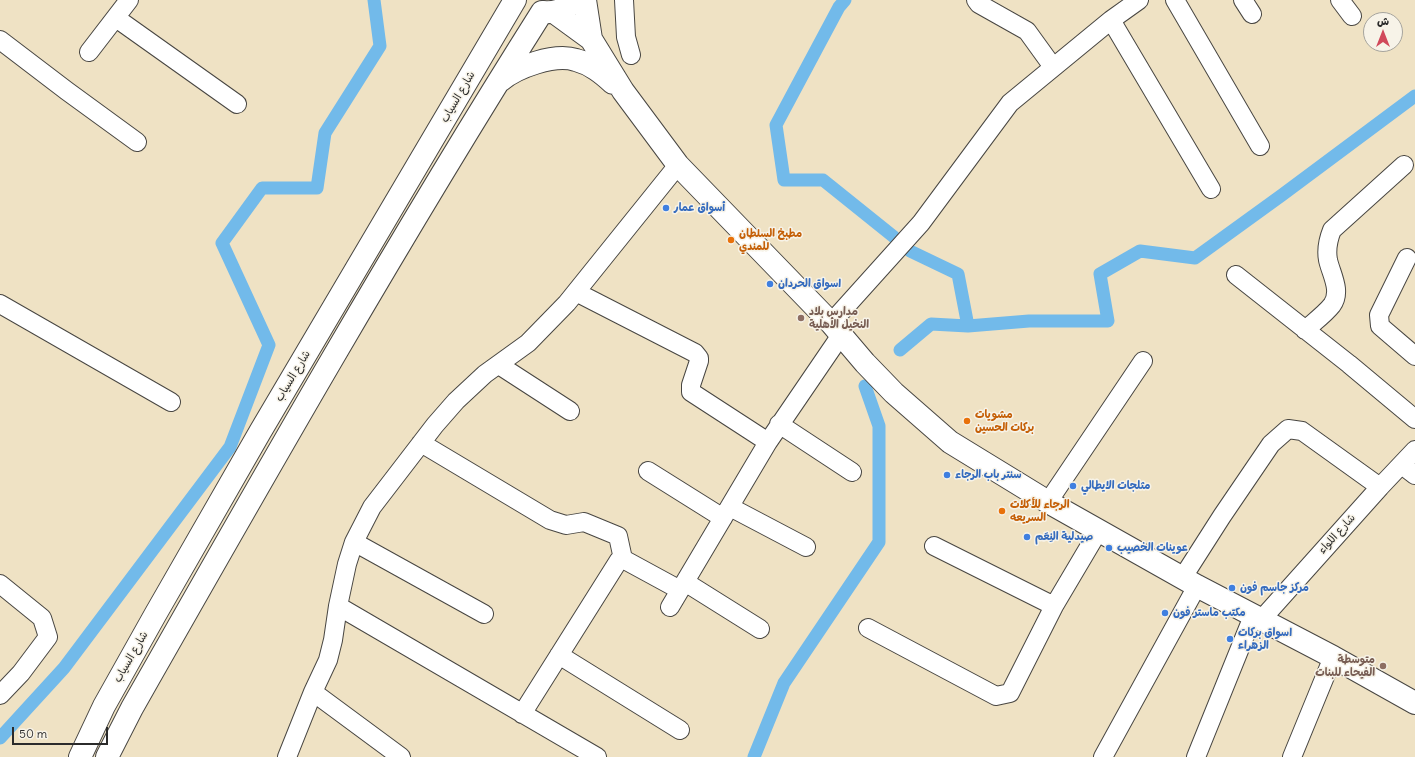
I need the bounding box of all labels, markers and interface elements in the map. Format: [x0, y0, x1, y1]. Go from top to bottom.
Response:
north arrow [1363, 12, 1403, 52]
text: ش [1377, 14, 1389, 28]
street label: شارع السياب [438, 69, 478, 125]
place label: أسواق عمار [674, 201, 725, 215]
marker: أسواق عمار [661, 203, 671, 213]
place label: مطبخ السلطان للمندي [739, 227, 802, 253]
marker: مطبخ السلطان للمندي [726, 235, 736, 245]
place label: اسواق الحردان [778, 277, 841, 291]
marker: اسواق الحردان [765, 279, 775, 289]
place label: مدارس بلاد النخيل الأهلية [809, 305, 869, 331]
marker: مدارس بلاد النخيل الأهلية [796, 313, 806, 323]
street label: شارع السياب [273, 348, 313, 404]
place label: مشويات بركات الحسين [975, 408, 1034, 434]
marker: مشويات بركات الحسين [962, 416, 972, 426]
place label: سنتر باب الرجاء [955, 468, 1021, 482]
marker: سنتر باب الرجاء [942, 470, 952, 480]
place label: مثلجات الايطالي [1081, 479, 1150, 493]
marker: مثلجات الايطالي [1068, 481, 1078, 491]
place label: الرجاء للأكلات السريعه [1010, 498, 1070, 524]
marker: الرجاء للأكلات السريعه [997, 506, 1007, 516]
street label: شارع اللواء [1316, 511, 1358, 557]
place label: صيدلية النِعَم [1035, 530, 1093, 544]
marker: صيدلية النِعَم [1022, 532, 1032, 542]
place label: عوينات الخصيب [1117, 541, 1188, 555]
marker: عوينات الخصيب [1104, 543, 1114, 553]
place label: مركز جاسم فون [1240, 581, 1309, 595]
marker: مركز جاسم فون [1227, 583, 1237, 593]
place label: مكتب ماستر فون [1173, 606, 1246, 620]
marker: مكتب ماستر فون [1160, 608, 1170, 618]
place label: اسواق بركات الزهراء [1238, 626, 1292, 652]
street label: شارع السياب [111, 629, 151, 685]
marker: اسواق بركات الزهراء [1225, 634, 1235, 644]
place label: متوسطة الفيحاء للبنات [1315, 653, 1375, 679]
marker: متوسطة الفيحاء للبنات [1378, 661, 1388, 671]
scale bar [14, 719, 110, 745]
text: 50 m [19, 726, 47, 741]

